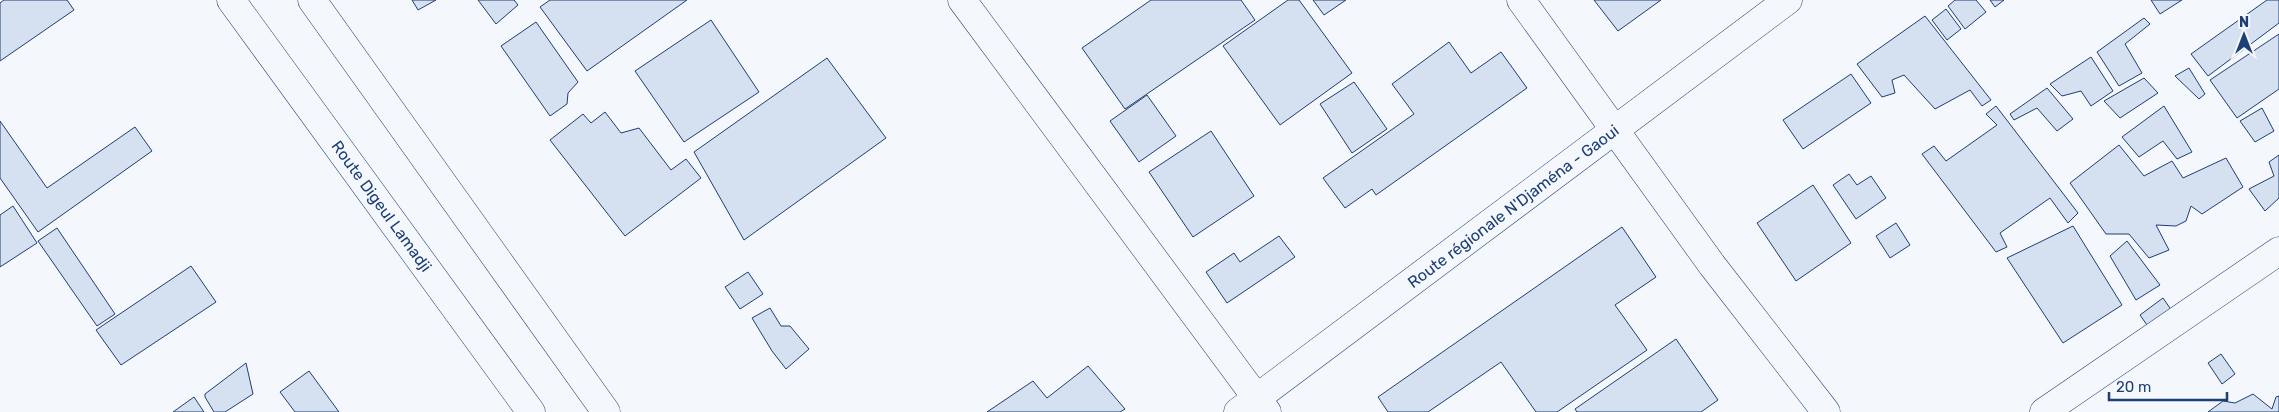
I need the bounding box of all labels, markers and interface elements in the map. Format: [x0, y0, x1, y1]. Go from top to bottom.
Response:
north arrow [2219, 10, 2269, 60]
text: N [2239, 14, 2249, 31]
street label: Route régionale N'Djaména - Gaoui [1404, 121, 1623, 292]
street label: Route Digeul Lamadji [328, 137, 436, 276]
scale bar [2109, 370, 2226, 402]
text: 20 m [2116, 378, 2151, 396]

